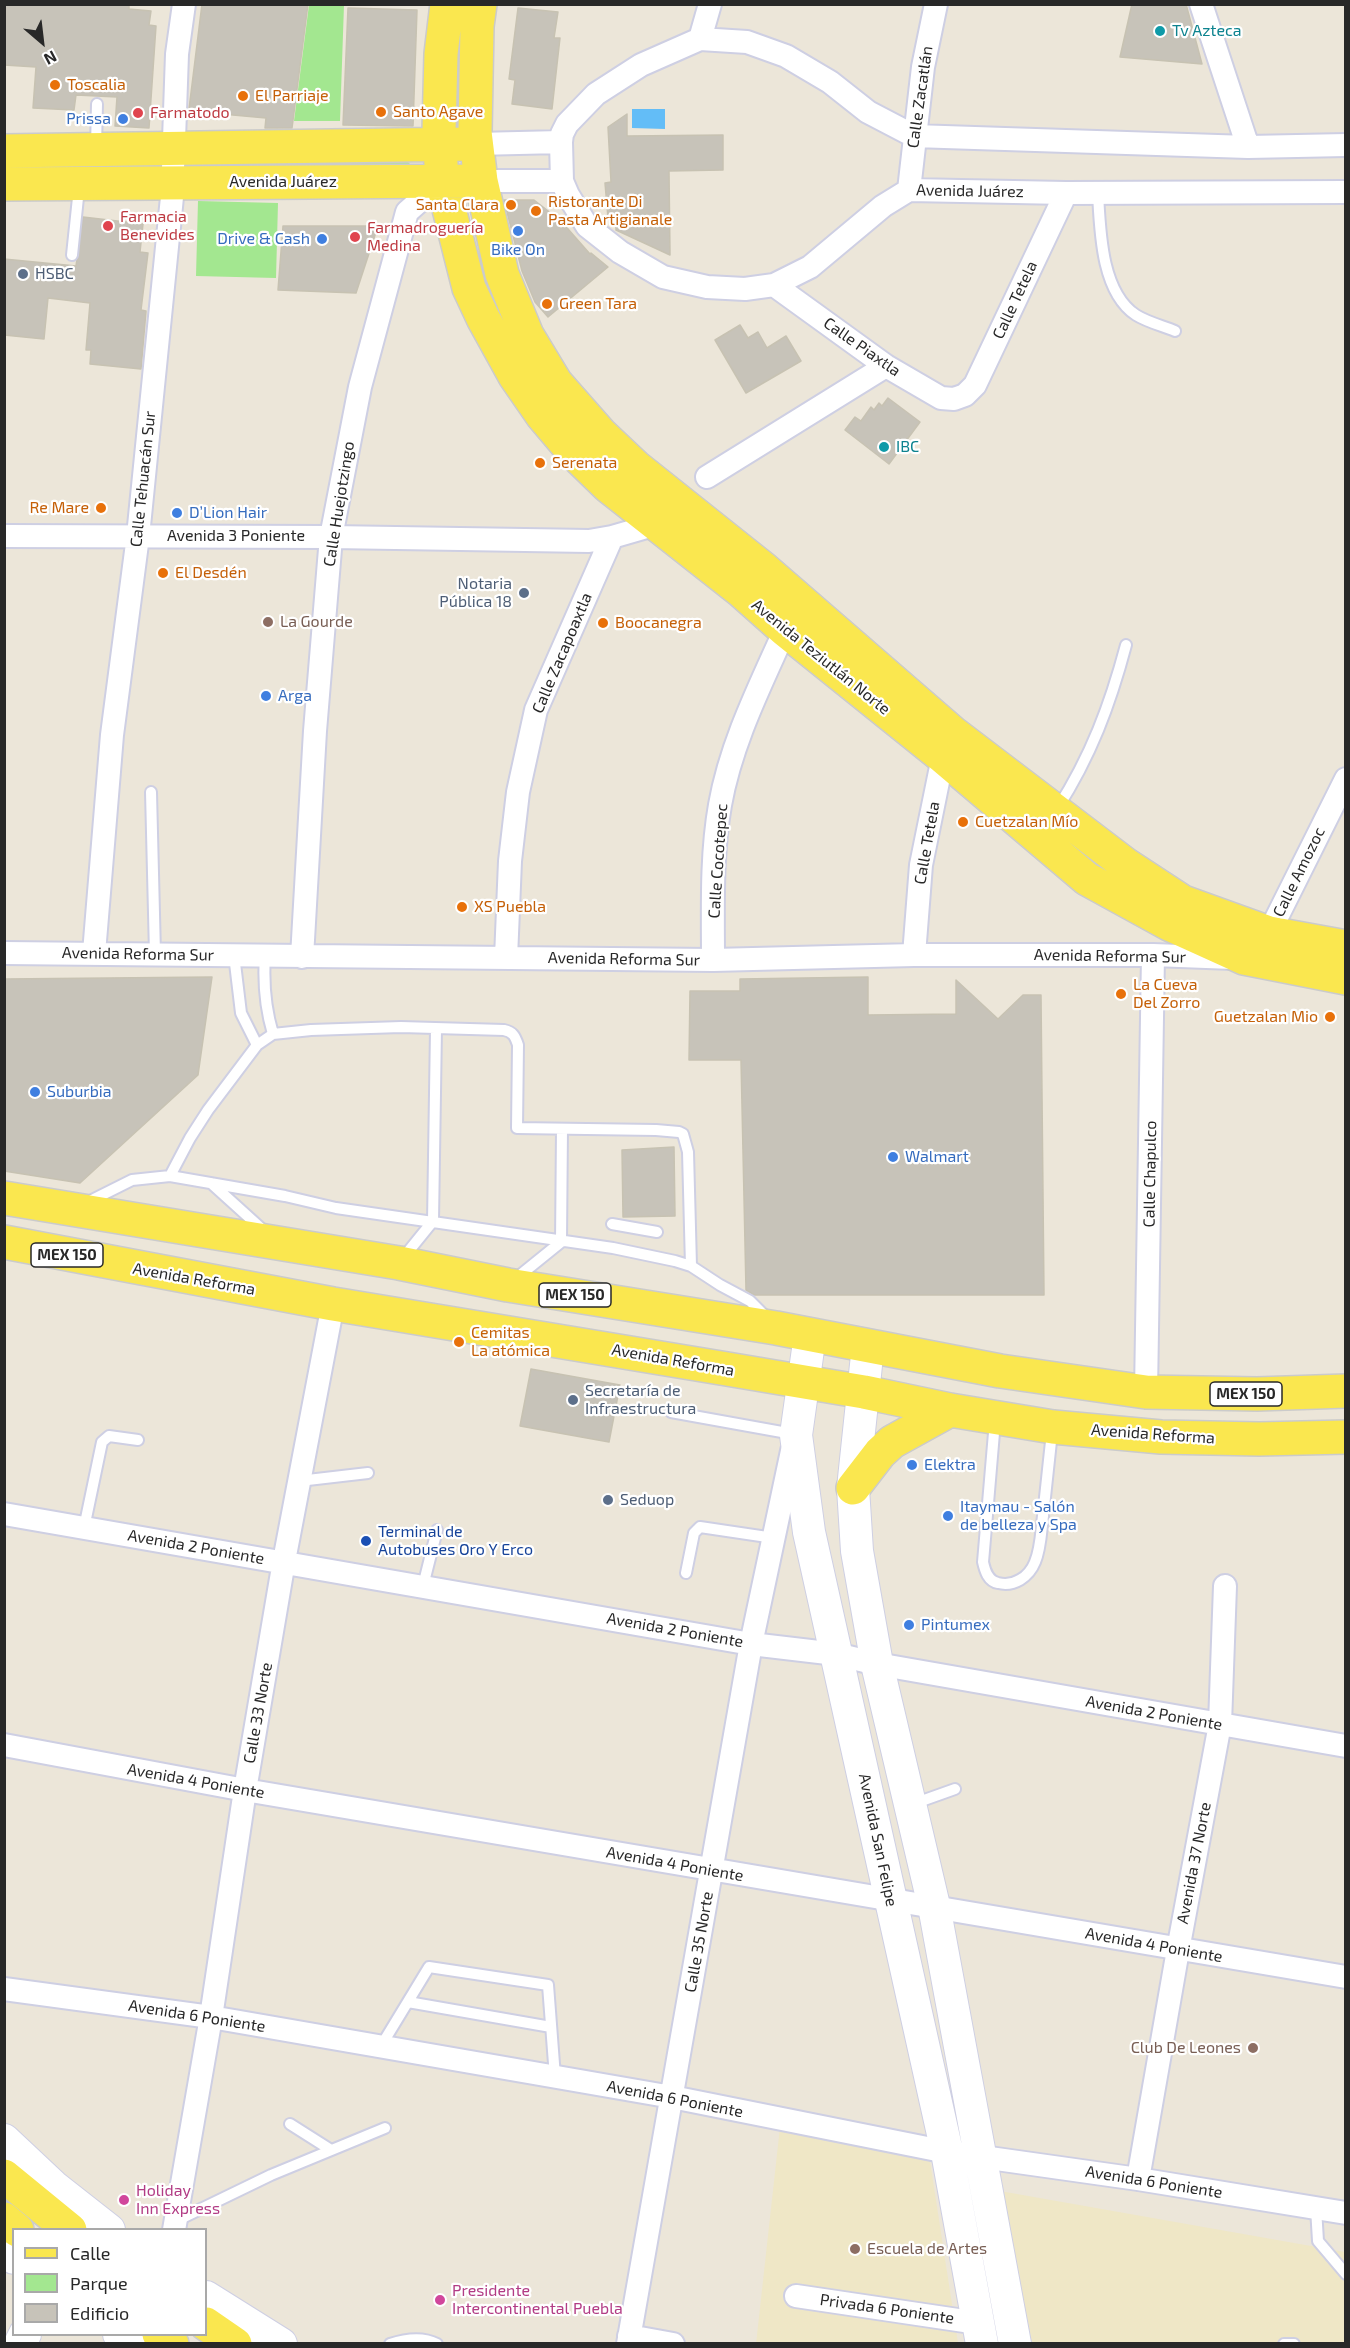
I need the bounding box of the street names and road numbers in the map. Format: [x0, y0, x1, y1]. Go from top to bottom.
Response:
street label: Calle Zacatlán [903, 45, 937, 149]
street label: Avenida Juárez [229, 172, 337, 192]
street label: Avenida Juárez [916, 180, 1024, 202]
street label: Calle Tetela [989, 258, 1041, 342]
street label: Calle Piaxtla [820, 313, 904, 381]
street label: Calle Tehuacán Sur [126, 410, 160, 548]
street label: Calle Huejotzingo [320, 440, 358, 568]
street label: Avenida 3 Poniente [167, 526, 305, 546]
street label: Calle Zacapoaxtla [528, 590, 596, 716]
street label: Avenida Teziutlán Norte [748, 595, 894, 719]
street label: Calle Tetela [910, 800, 944, 886]
street label: Calle Cocotepec [704, 803, 732, 919]
street label: Calle Amozoc [1269, 824, 1329, 920]
street label: Avenida Reforma Sur [62, 943, 214, 965]
street label: Avenida Reforma Sur [1034, 945, 1186, 967]
street label: Avenida Reforma Sur [548, 948, 700, 970]
street label: Calle Chapulco [1139, 1120, 1161, 1228]
road number: MEX 150 [31, 1243, 103, 1267]
street label: Avenida Reforma [131, 1259, 257, 1299]
road number: MEX 150 [539, 1283, 611, 1307]
street label: Avenida Reforma [610, 1340, 736, 1380]
road number: MEX 150 [1210, 1382, 1282, 1406]
street label: Avenida Reforma [1090, 1420, 1216, 1448]
street label: Avenida 2 Poniente [126, 1526, 266, 1568]
street label: Avenida 2 Poniente [605, 1609, 745, 1651]
street label: Calle 33 Norte [240, 1661, 276, 1765]
street label: Avenida 2 Poniente [1084, 1692, 1224, 1734]
street label: Avenida 4 Poniente [126, 1759, 266, 1803]
street label: Avenida San Felipe [855, 1772, 901, 1908]
street label: Avenida 37 Norte [1173, 1801, 1215, 1925]
street label: Avenida 4 Poniente [605, 1842, 745, 1886]
street label: Calle 35 Norte [681, 1890, 717, 1994]
street label: Avenida 4 Poniente [1084, 1923, 1224, 1967]
street label: Avenida 6 Poniente [127, 1996, 267, 2036]
street label: Avenida 6 Poniente [605, 2076, 745, 2122]
street label: Avenida 6 Poniente [1084, 2162, 1224, 2202]
street label: Privada 6 Poniente [819, 2290, 955, 2328]

